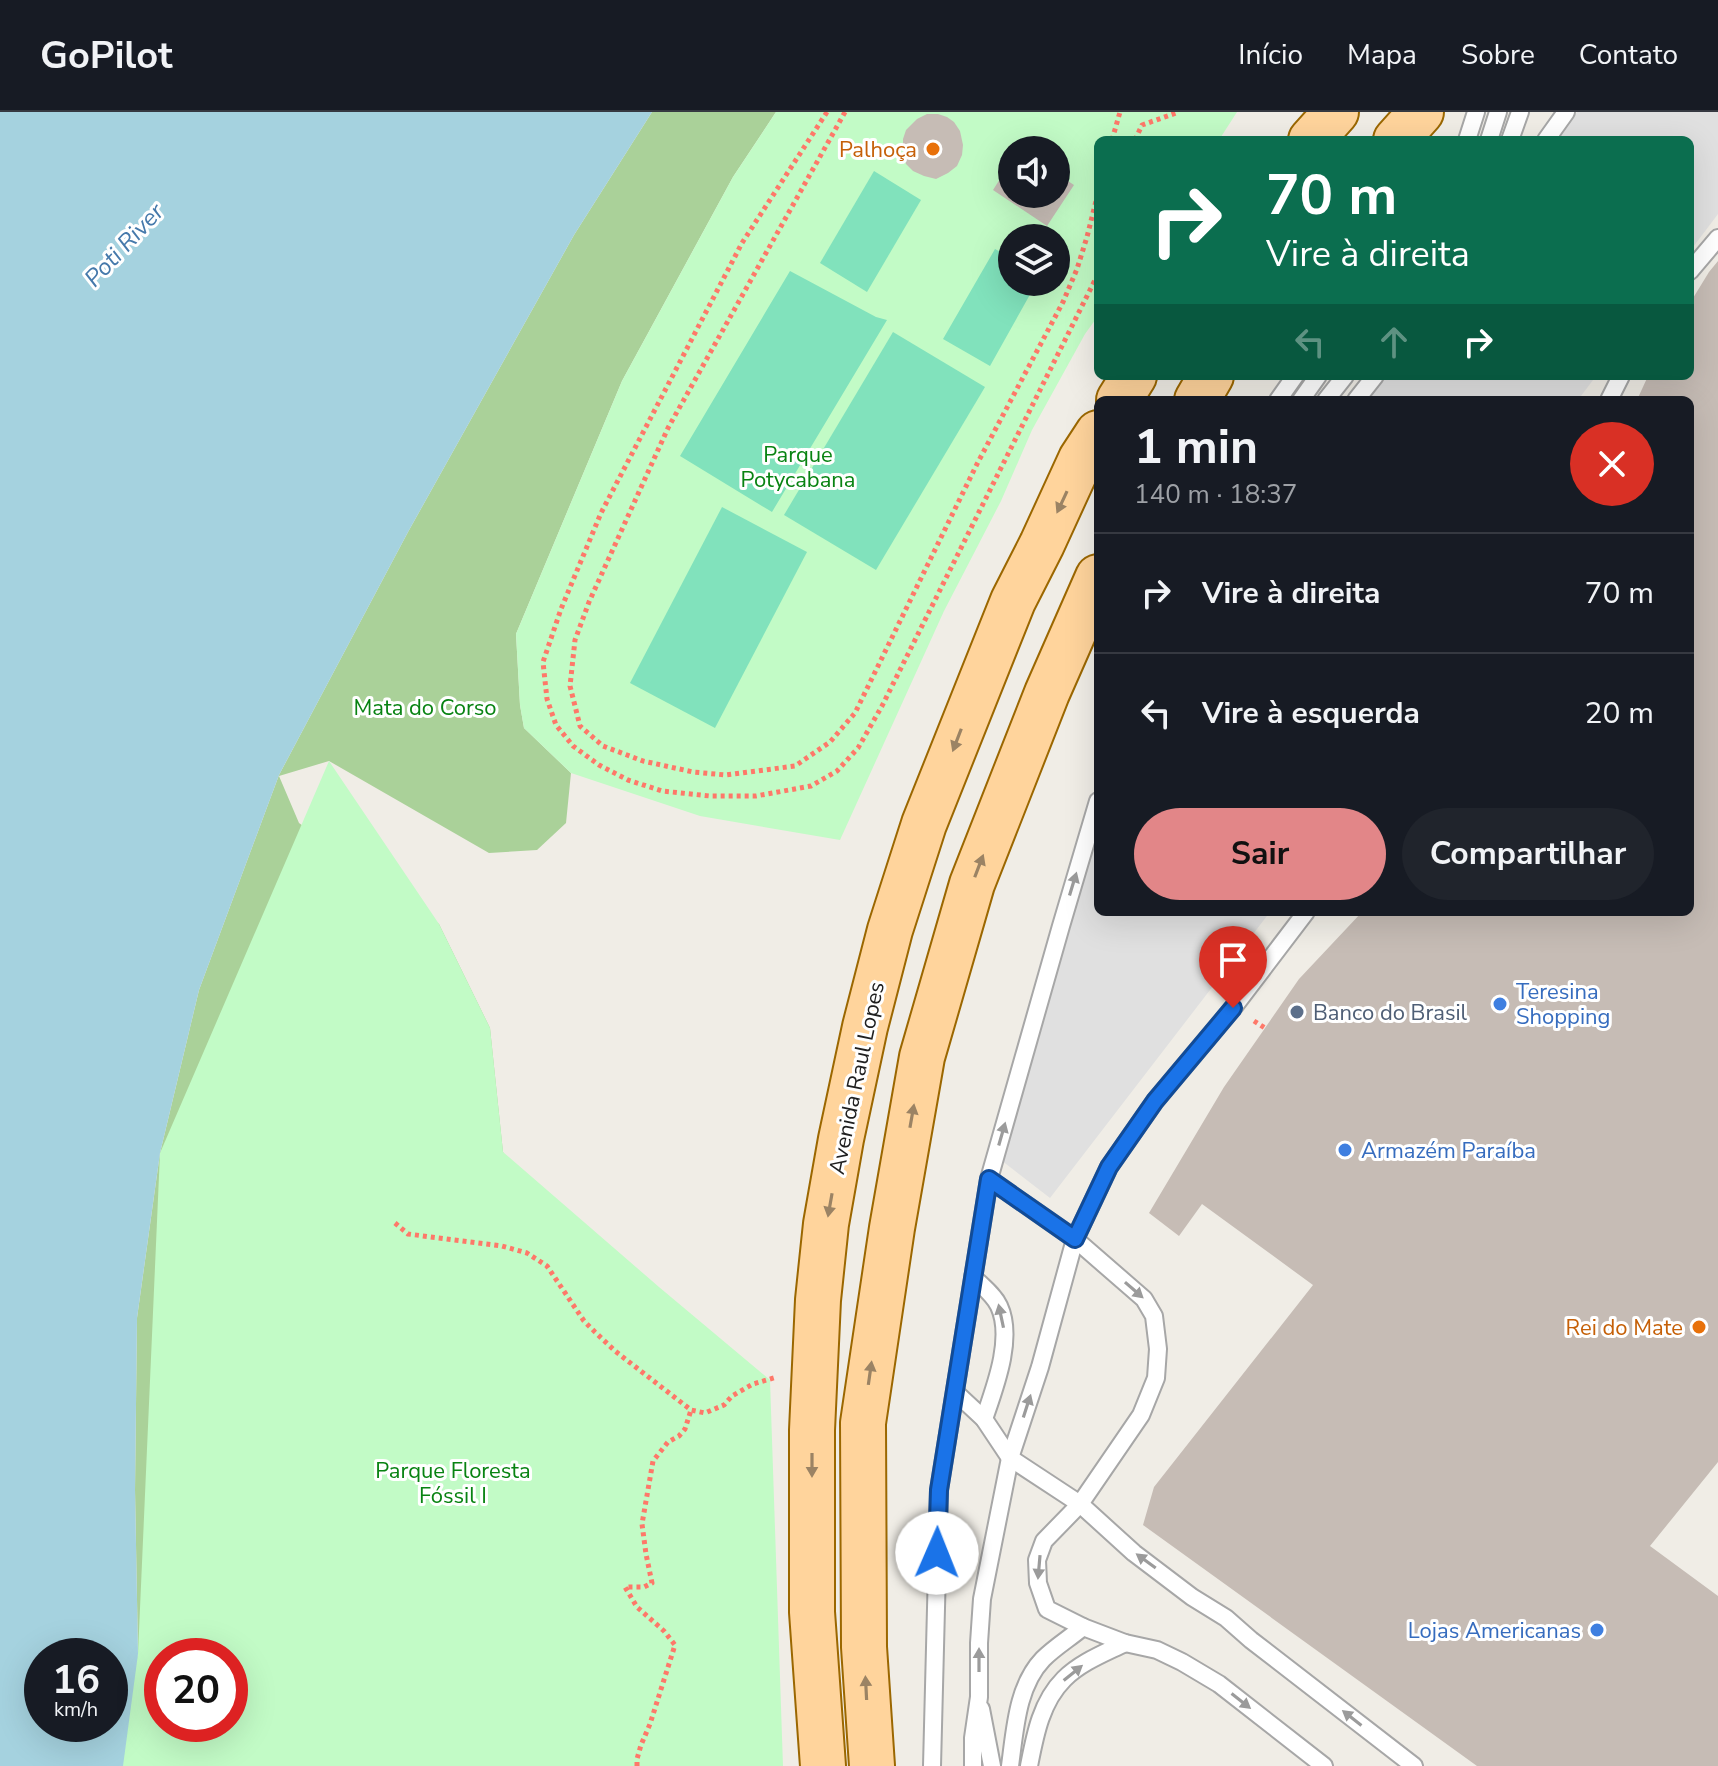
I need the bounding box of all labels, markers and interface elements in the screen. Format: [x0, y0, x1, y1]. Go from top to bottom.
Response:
text: GoPilot [40, 30, 173, 81]
text: Início [1238, 36, 1303, 74]
text: Mapa [1347, 36, 1417, 74]
text: Sobre [1461, 36, 1535, 74]
text: Contato [1579, 36, 1678, 74]
place label: Palhoça [839, 135, 917, 165]
map controls [998, 136, 1070, 296]
button: sound [998, 136, 1070, 208]
marker: Palhoça [924, 140, 942, 158]
text: 70 m [1266, 157, 1397, 234]
icon: right [1134, 168, 1238, 272]
water label: Poti River [77, 195, 172, 294]
button: layers [998, 224, 1070, 296]
text: Vire à direita [1266, 230, 1470, 279]
icon: left [1288, 320, 1332, 364]
icon: ahead [1372, 320, 1416, 364]
icon: right [1456, 320, 1500, 364]
text: 1 min [1134, 414, 1258, 480]
button: close [1570, 422, 1654, 506]
park label: Parque Potycabana [741, 440, 855, 495]
text: 140 m · 18:37 [1134, 477, 1297, 512]
one-way arrow [1055, 490, 1068, 514]
icon: right [1134, 571, 1178, 615]
text: Vire à direita [1202, 573, 1380, 614]
text: 70 m [1585, 573, 1654, 614]
icon: left [1134, 691, 1178, 735]
park label: Mata do Corso [353, 693, 497, 723]
text: Vire à esquerda [1202, 693, 1420, 734]
text: 20 m [1585, 693, 1654, 734]
one-way arrow [950, 728, 963, 752]
button: Sair [1134, 808, 1386, 900]
button: Compartilhar [1402, 808, 1654, 900]
one-way arrow [973, 854, 986, 878]
one-way arrow [1067, 871, 1080, 895]
pin [1199, 926, 1267, 1008]
icon: arrive [1211, 938, 1255, 982]
place label: Teresina Shopping [1516, 977, 1610, 1032]
street label: Avenida Raul Lopes [822, 979, 892, 1177]
marker: Teresina Shopping [1491, 995, 1509, 1013]
place label: Banco do Brasil [1313, 998, 1468, 1028]
marker: Banco do Brasil [1288, 1003, 1306, 1021]
one-way arrow [906, 1103, 918, 1128]
one-way arrow [996, 1121, 1009, 1145]
place label: Armazém Paraíba [1361, 1136, 1536, 1166]
marker: Armazém Paraíba [1336, 1141, 1354, 1159]
one-way arrow [823, 1193, 835, 1218]
one-way arrow [1123, 1281, 1143, 1298]
one-way arrow [994, 1304, 1007, 1329]
place label: Rei do Mate [1566, 1313, 1683, 1343]
marker: Rei do Mate [1690, 1318, 1708, 1336]
one-way arrow [864, 1360, 877, 1385]
one-way arrow [1021, 1394, 1034, 1418]
one-way arrow [806, 1453, 818, 1478]
park label: Parque Floresta Fóssil I [375, 1456, 531, 1511]
position arrow [895, 1511, 979, 1595]
one-way arrow [1135, 1554, 1156, 1569]
one-way arrow [1032, 1555, 1045, 1580]
place label: Lojas Americanas [1408, 1616, 1581, 1646]
marker: Lojas Americanas [1588, 1621, 1606, 1639]
speed limit sign: 20 [144, 1638, 248, 1742]
one-way arrow [973, 1647, 985, 1672]
text: 16 [52, 1653, 100, 1707]
one-way arrow [1063, 1665, 1083, 1682]
one-way arrow [860, 1675, 873, 1700]
one-way arrow [1231, 1693, 1251, 1709]
text: km/h [54, 1696, 98, 1723]
one-way arrow [1342, 1711, 1362, 1727]

